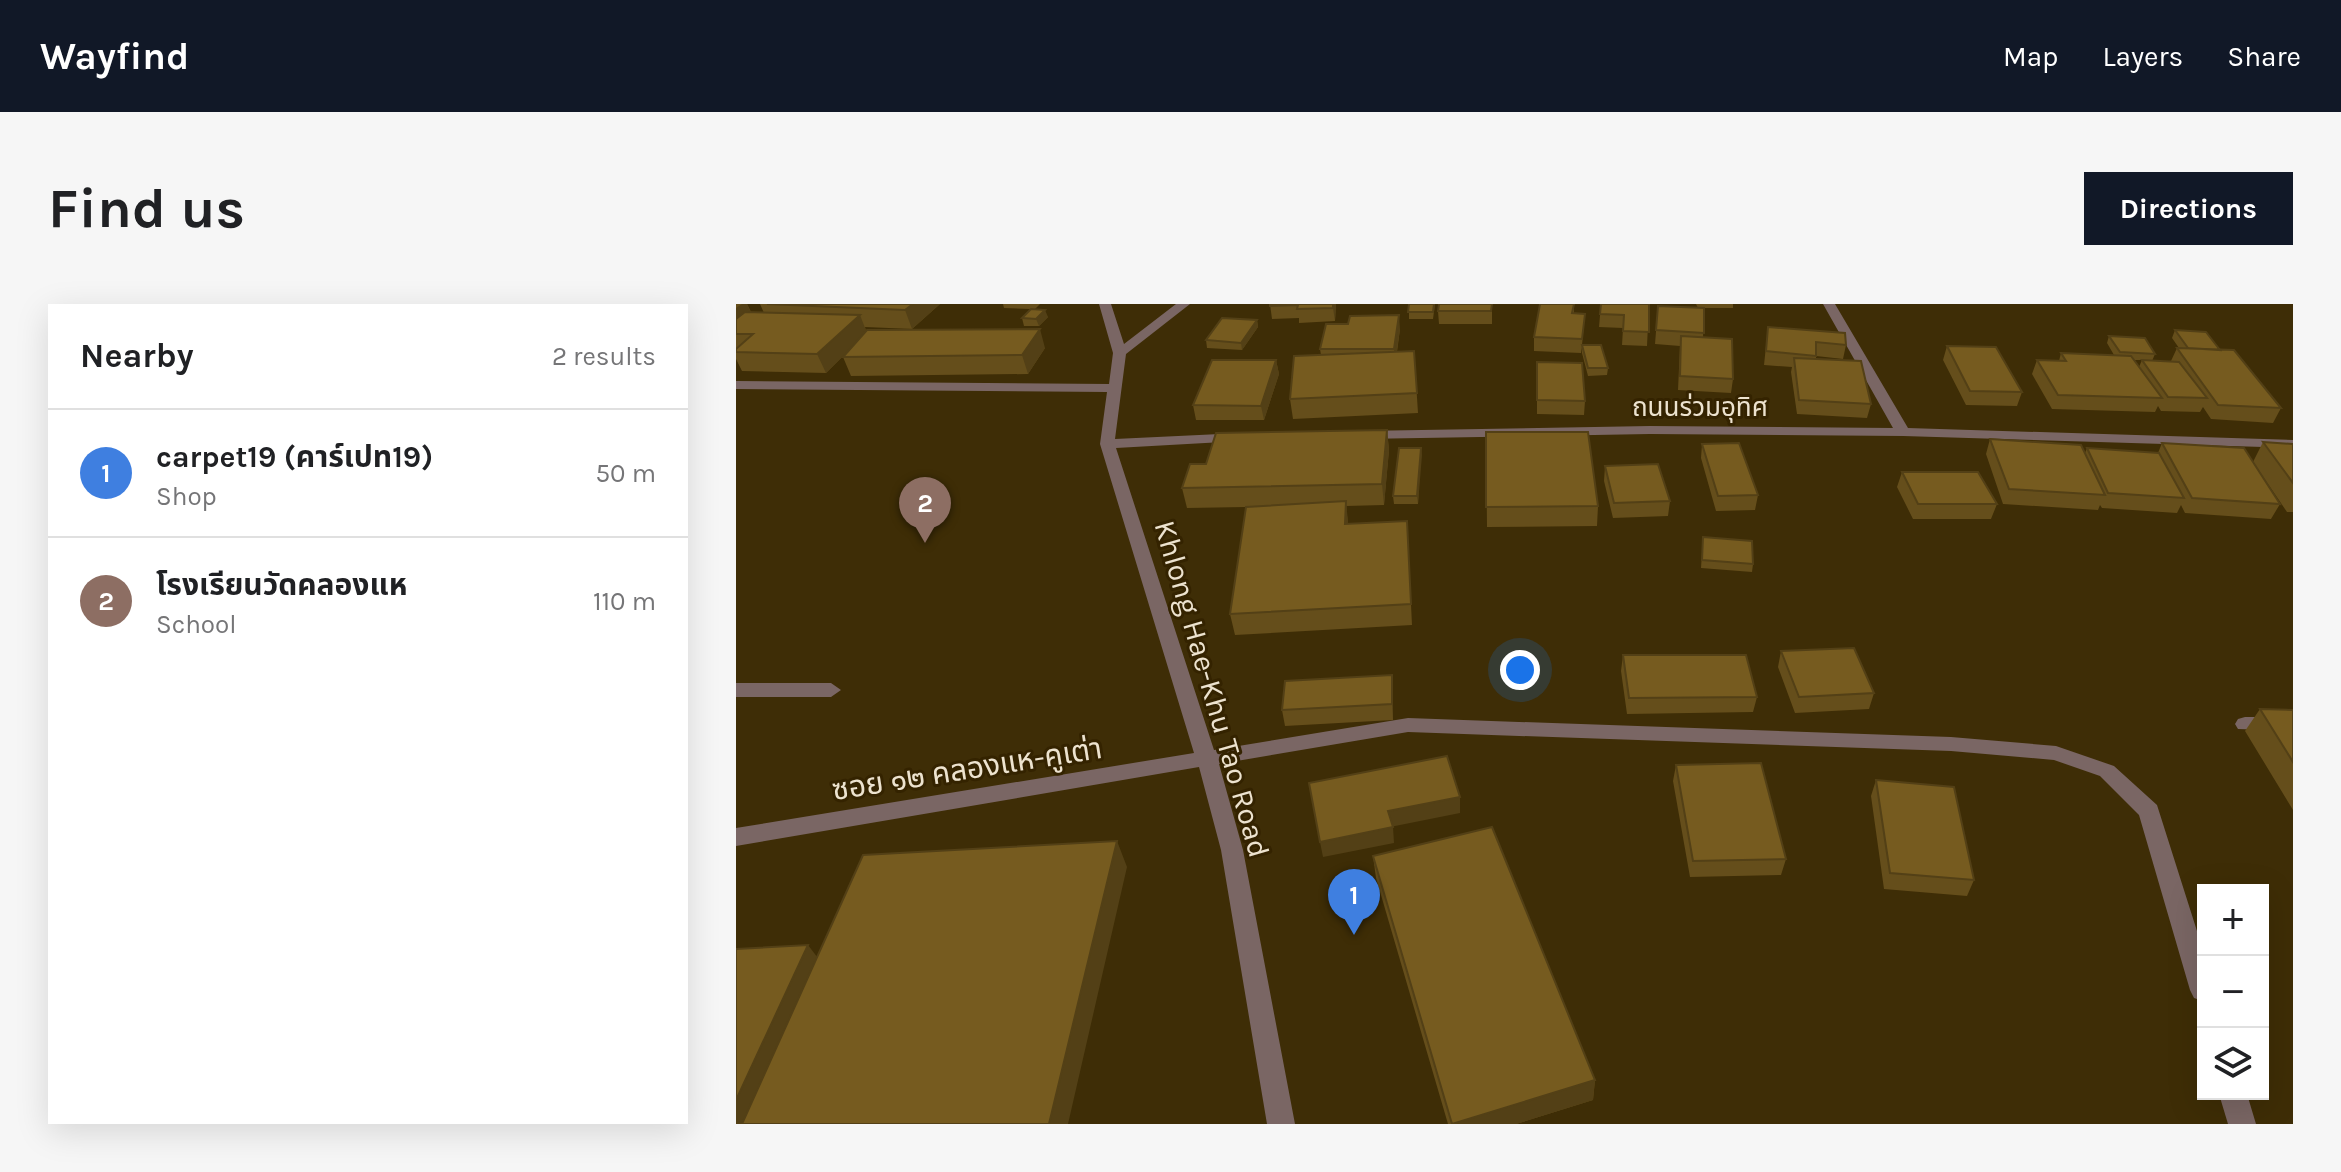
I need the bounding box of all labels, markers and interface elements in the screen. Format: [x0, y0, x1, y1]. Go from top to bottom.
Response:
text: Wayfind [40, 34, 189, 79]
text: Map [2003, 40, 2058, 73]
text: Layers [2102, 40, 2183, 73]
text: Share [2227, 40, 2301, 73]
button: Directions [2084, 172, 2293, 245]
text: Find us [48, 176, 245, 241]
text: Nearby [80, 336, 194, 376]
text: 2 results [552, 341, 656, 372]
street label: ถนนร่วมอุทิศ [1632, 392, 1768, 423]
text: carpet19 (คาร์เปท19) [156, 439, 433, 475]
text: 1 [101, 458, 111, 489]
text: 50 m [595, 458, 656, 489]
pin: 2 [899, 477, 951, 543]
text: Shop [156, 481, 217, 512]
street label: Khlong Hae-Khu Tao Road [1147, 516, 1277, 862]
text: โรงเรียนวัดคลองแห [156, 567, 407, 603]
text: 2 [98, 586, 114, 617]
text: 110 m [593, 586, 656, 617]
text: School [156, 609, 237, 640]
your location [1500, 650, 1540, 690]
street label: ซอย ๑๒ คลองแห-คูเต่า [829, 730, 1105, 808]
pin: 1 [1328, 869, 1380, 935]
map controls [2197, 884, 2269, 1100]
button: + [2197, 884, 2269, 956]
button: − [2197, 956, 2269, 1028]
button: layers [2197, 1028, 2269, 1100]

